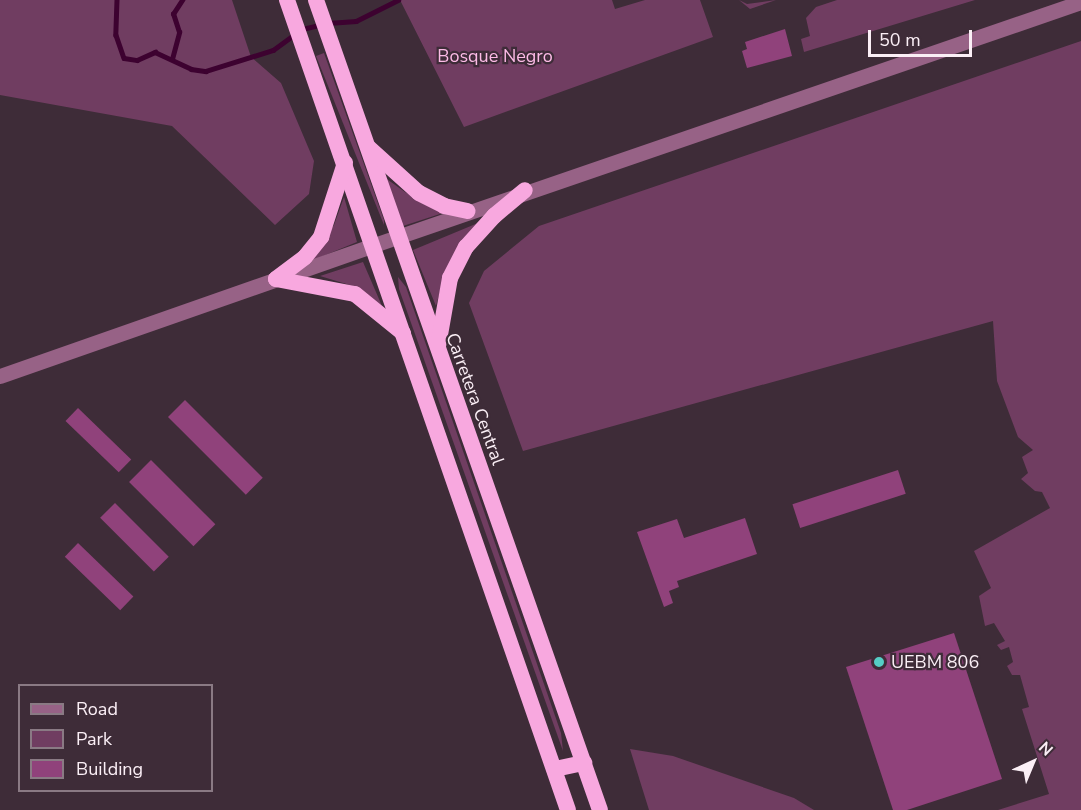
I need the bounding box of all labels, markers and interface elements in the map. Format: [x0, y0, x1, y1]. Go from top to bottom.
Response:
scale bar [871, 18, 974, 56]
text: 50 m [879, 28, 921, 52]
park label: Bosque Negro [437, 45, 553, 67]
street label: Carretera Central [441, 330, 509, 468]
place label: UEBM 806 [891, 651, 979, 673]
marker: UEBM 806 [872, 655, 886, 669]
legend [18, 684, 213, 792]
text: Road [76, 697, 118, 721]
text: Park [76, 727, 112, 751]
north arrow [1003, 732, 1063, 792]
text: N [1034, 737, 1057, 761]
text: Building [76, 757, 143, 781]

